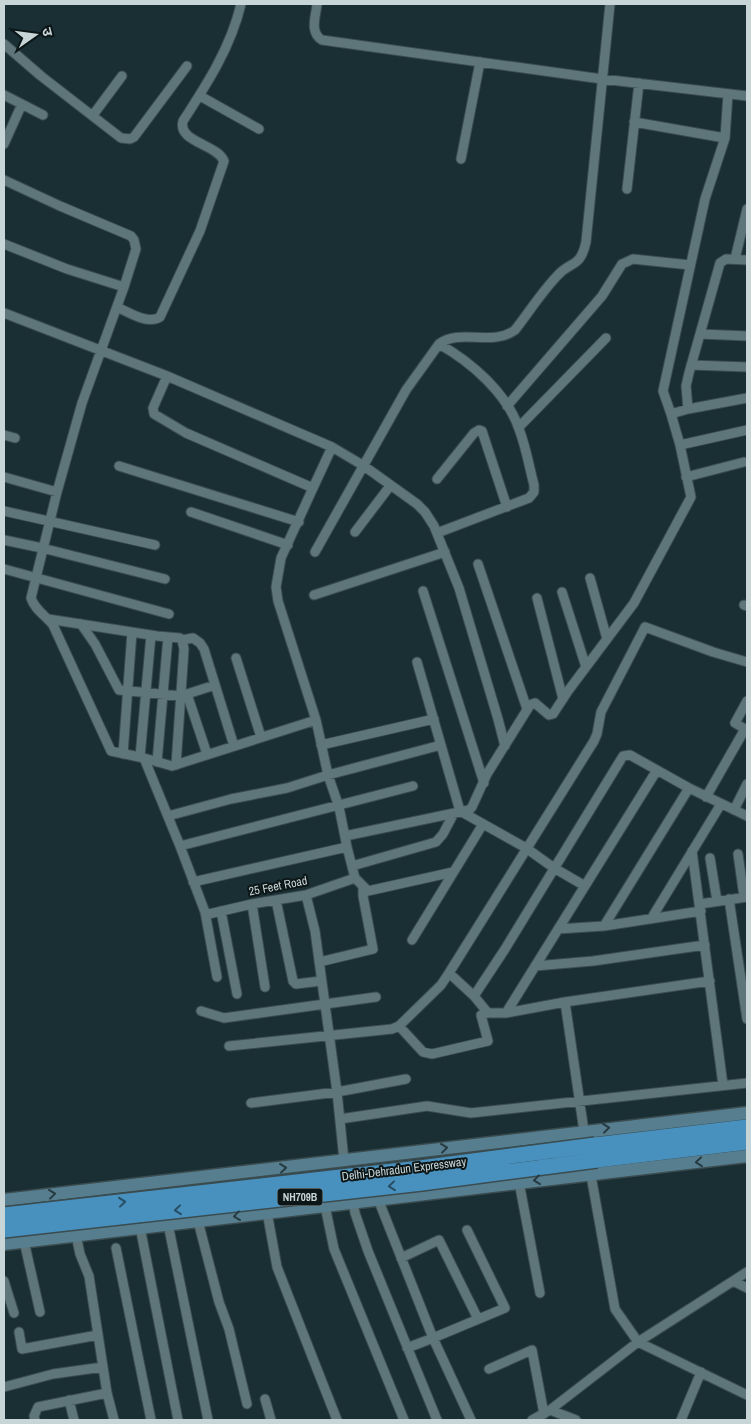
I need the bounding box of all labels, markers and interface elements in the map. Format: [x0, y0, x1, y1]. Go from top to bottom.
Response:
north arrow [10, 10, 60, 60]
text: उ [38, 26, 58, 39]
street label: 25 Feet Road [247, 873, 309, 899]
one-way arrow [602, 1123, 610, 1134]
one-way arrow [441, 1143, 449, 1154]
street label: Delhi-Dehradun Expressway [341, 1153, 467, 1185]
one-way arrow [695, 1156, 703, 1167]
one-way arrow [279, 1163, 287, 1174]
one-way arrow [533, 1174, 541, 1185]
one-way arrow [388, 1180, 396, 1191]
road number: NH709B [278, 1188, 322, 1206]
one-way arrow [48, 1189, 56, 1200]
one-way arrow [118, 1197, 126, 1208]
one-way arrow [174, 1204, 182, 1215]
one-way arrow [233, 1210, 241, 1221]

